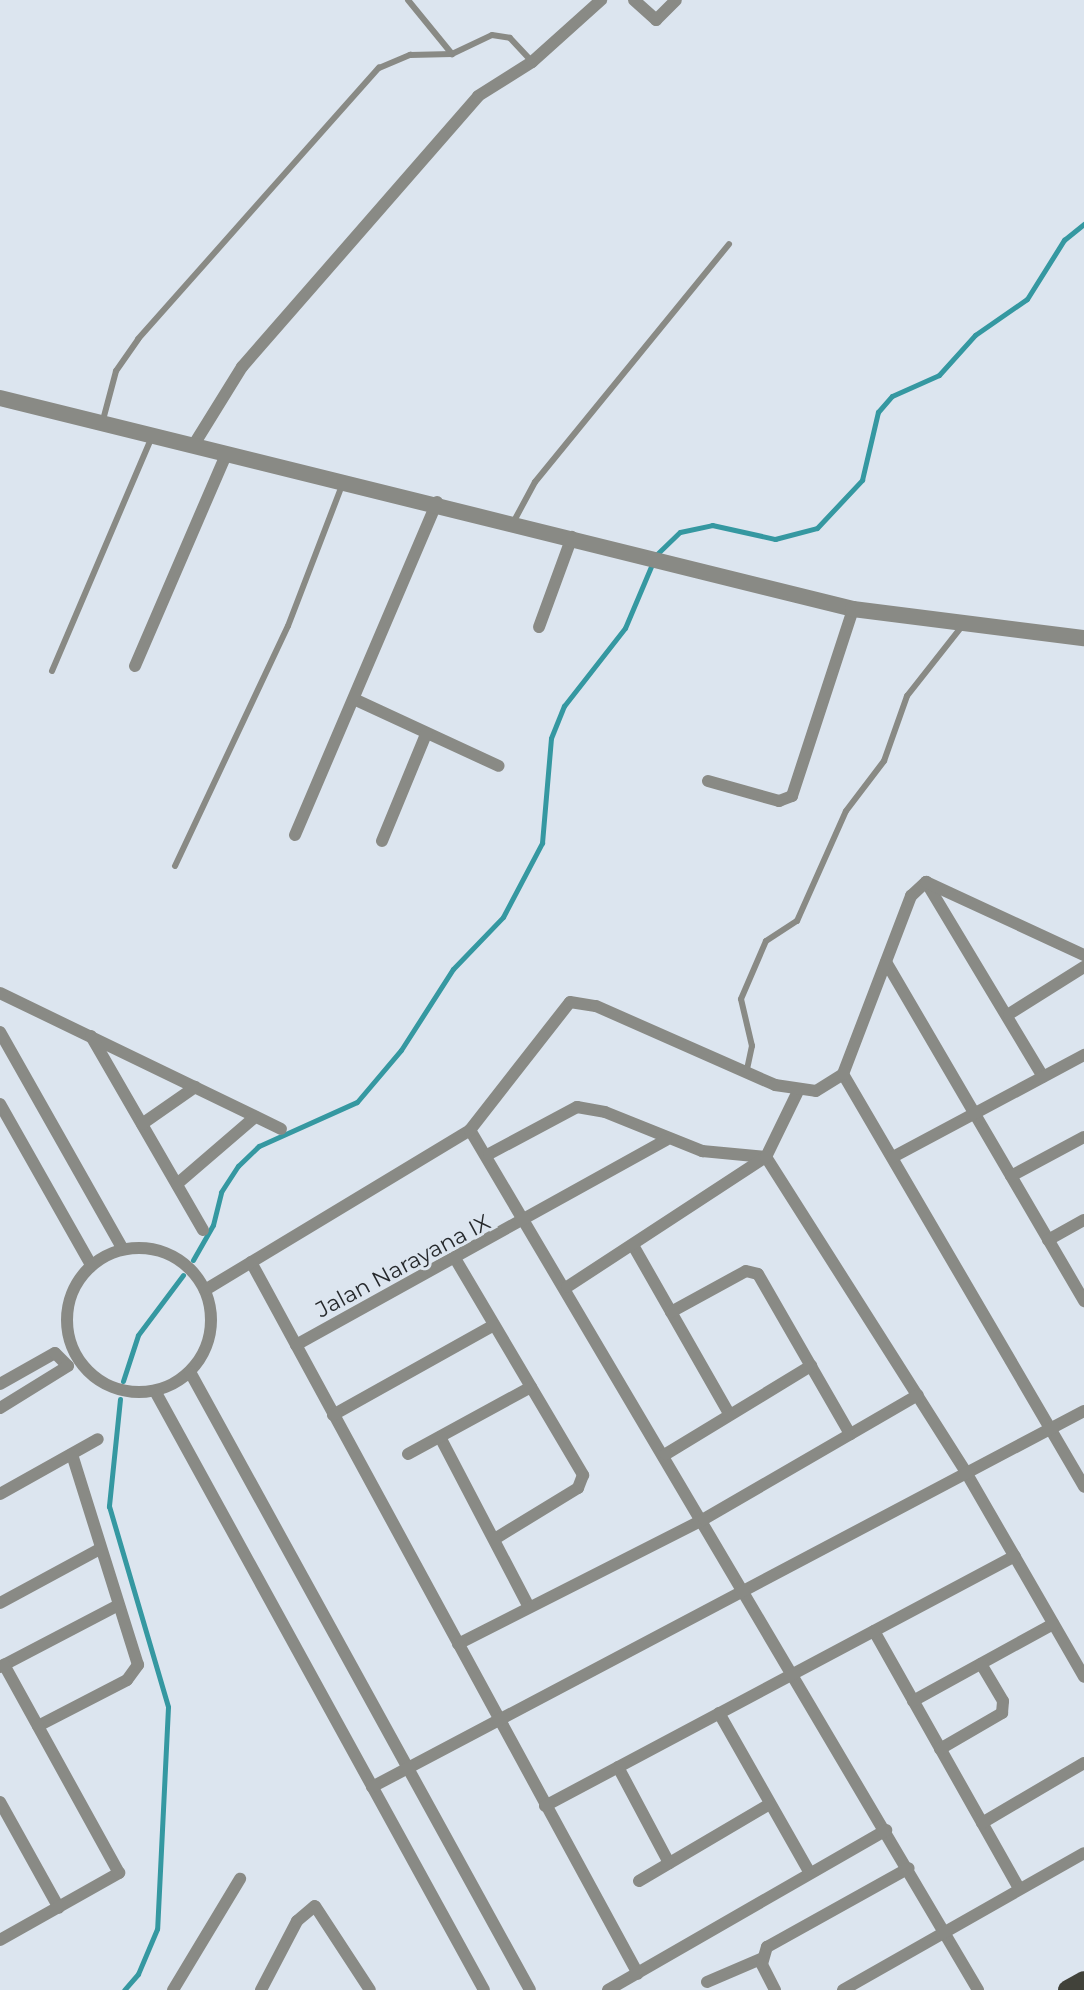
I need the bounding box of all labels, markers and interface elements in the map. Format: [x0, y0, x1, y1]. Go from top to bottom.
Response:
street label: Jalan Narayana IX [311, 1209, 495, 1323]

